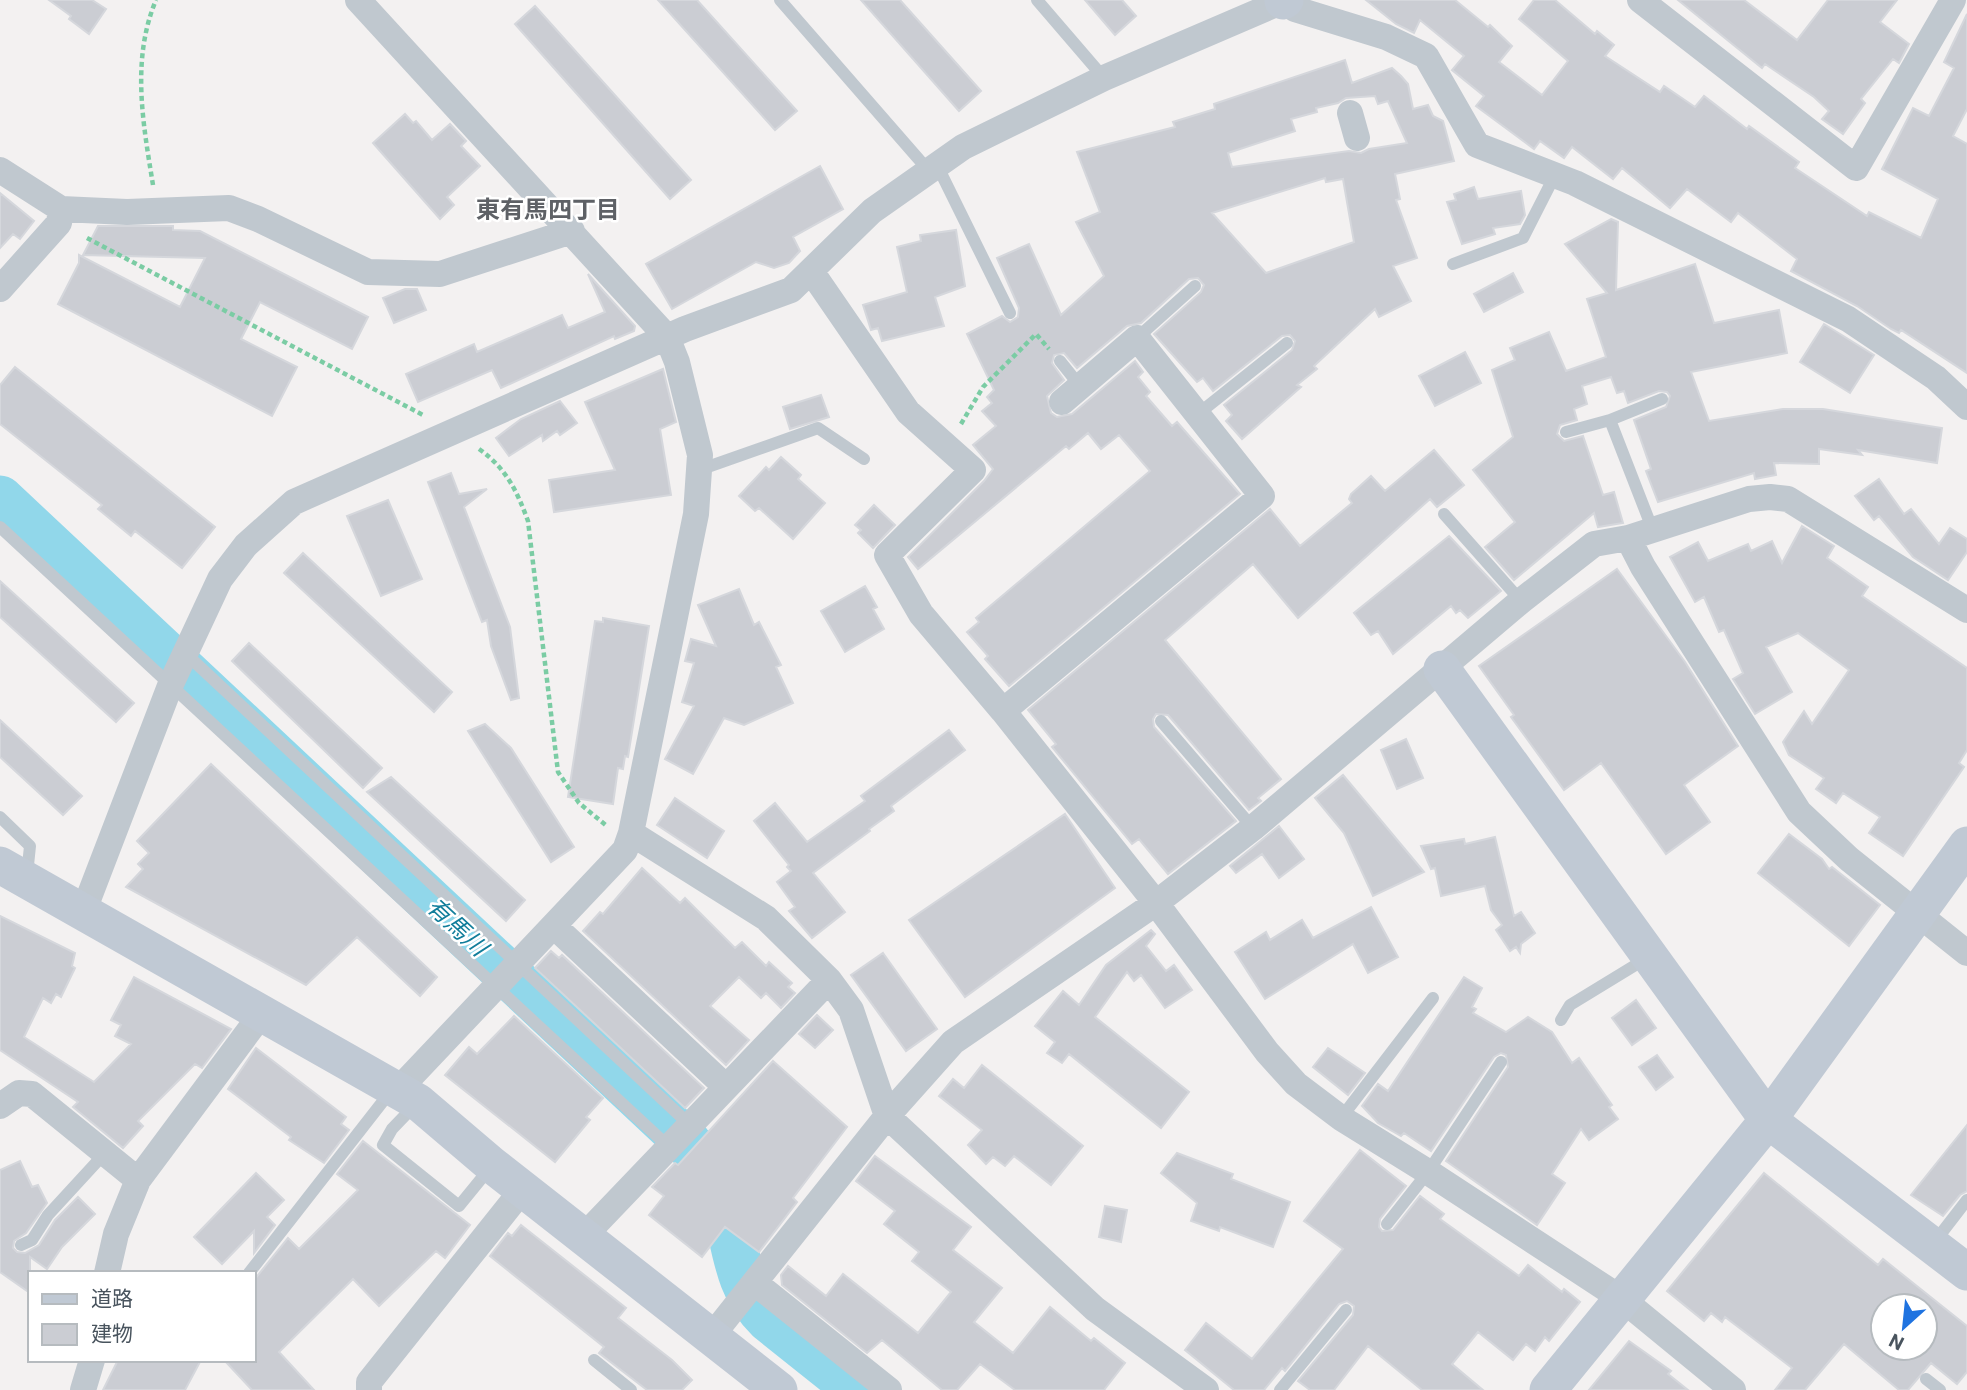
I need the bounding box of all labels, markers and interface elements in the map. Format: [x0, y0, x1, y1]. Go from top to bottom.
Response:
district label: 東有馬四丁目 [476, 196, 620, 224]
water label: 有馬川 [421, 892, 495, 964]
legend [28, 1271, 256, 1362]
text: 道路 [91, 1287, 133, 1311]
north arrow [1869, 1292, 1939, 1362]
text: 建物 [91, 1322, 133, 1346]
text: N [1885, 1328, 1908, 1355]

